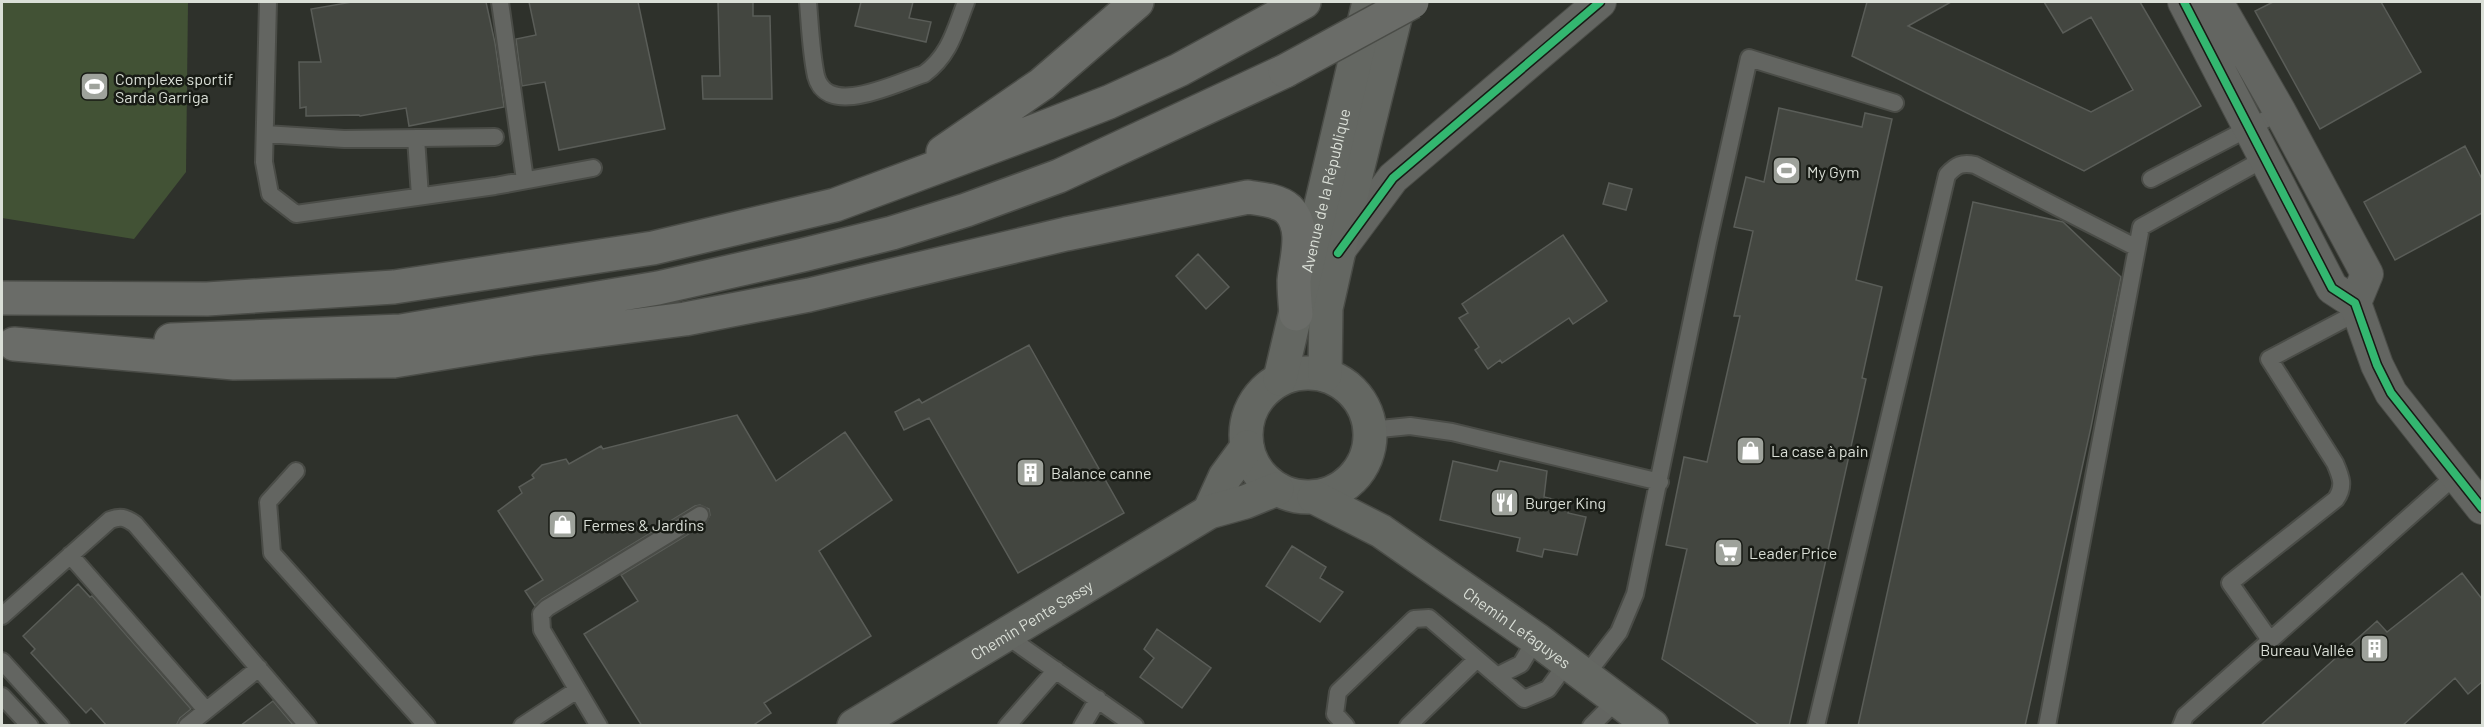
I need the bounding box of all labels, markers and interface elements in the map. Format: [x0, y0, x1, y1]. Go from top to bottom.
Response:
place label: Complexe sportif Sarda Garriga [115, 69, 234, 106]
sports icon: Complexe sportif Sarda Garriga [78, 71, 110, 103]
street label: Avenue de la République [1296, 106, 1353, 274]
sports icon: My Gym [1770, 155, 1802, 187]
place label: My Gym [1807, 162, 1859, 181]
shop icon: La case à pain [1734, 434, 1766, 466]
place label: La case à pain [1771, 441, 1868, 460]
building icon: Balance canne [1014, 456, 1046, 488]
place label: Balance canne [1051, 463, 1152, 482]
restaurant icon: Burger King [1488, 486, 1520, 518]
place label: Burger King [1525, 493, 1606, 512]
shop icon: Fermes & Jardins [546, 508, 578, 540]
place label: Fermes & Jardins [583, 515, 704, 534]
supermarket icon: Leader Price [1712, 536, 1744, 568]
place label: Leader Price [1749, 543, 1837, 562]
street label: Chemin Pente Sassy [967, 575, 1096, 663]
street label: Chemin Lefaguyes [1460, 582, 1575, 672]
building icon: Bureau Vallée [2359, 633, 2391, 665]
place label: Bureau Vallée [2260, 640, 2354, 659]

